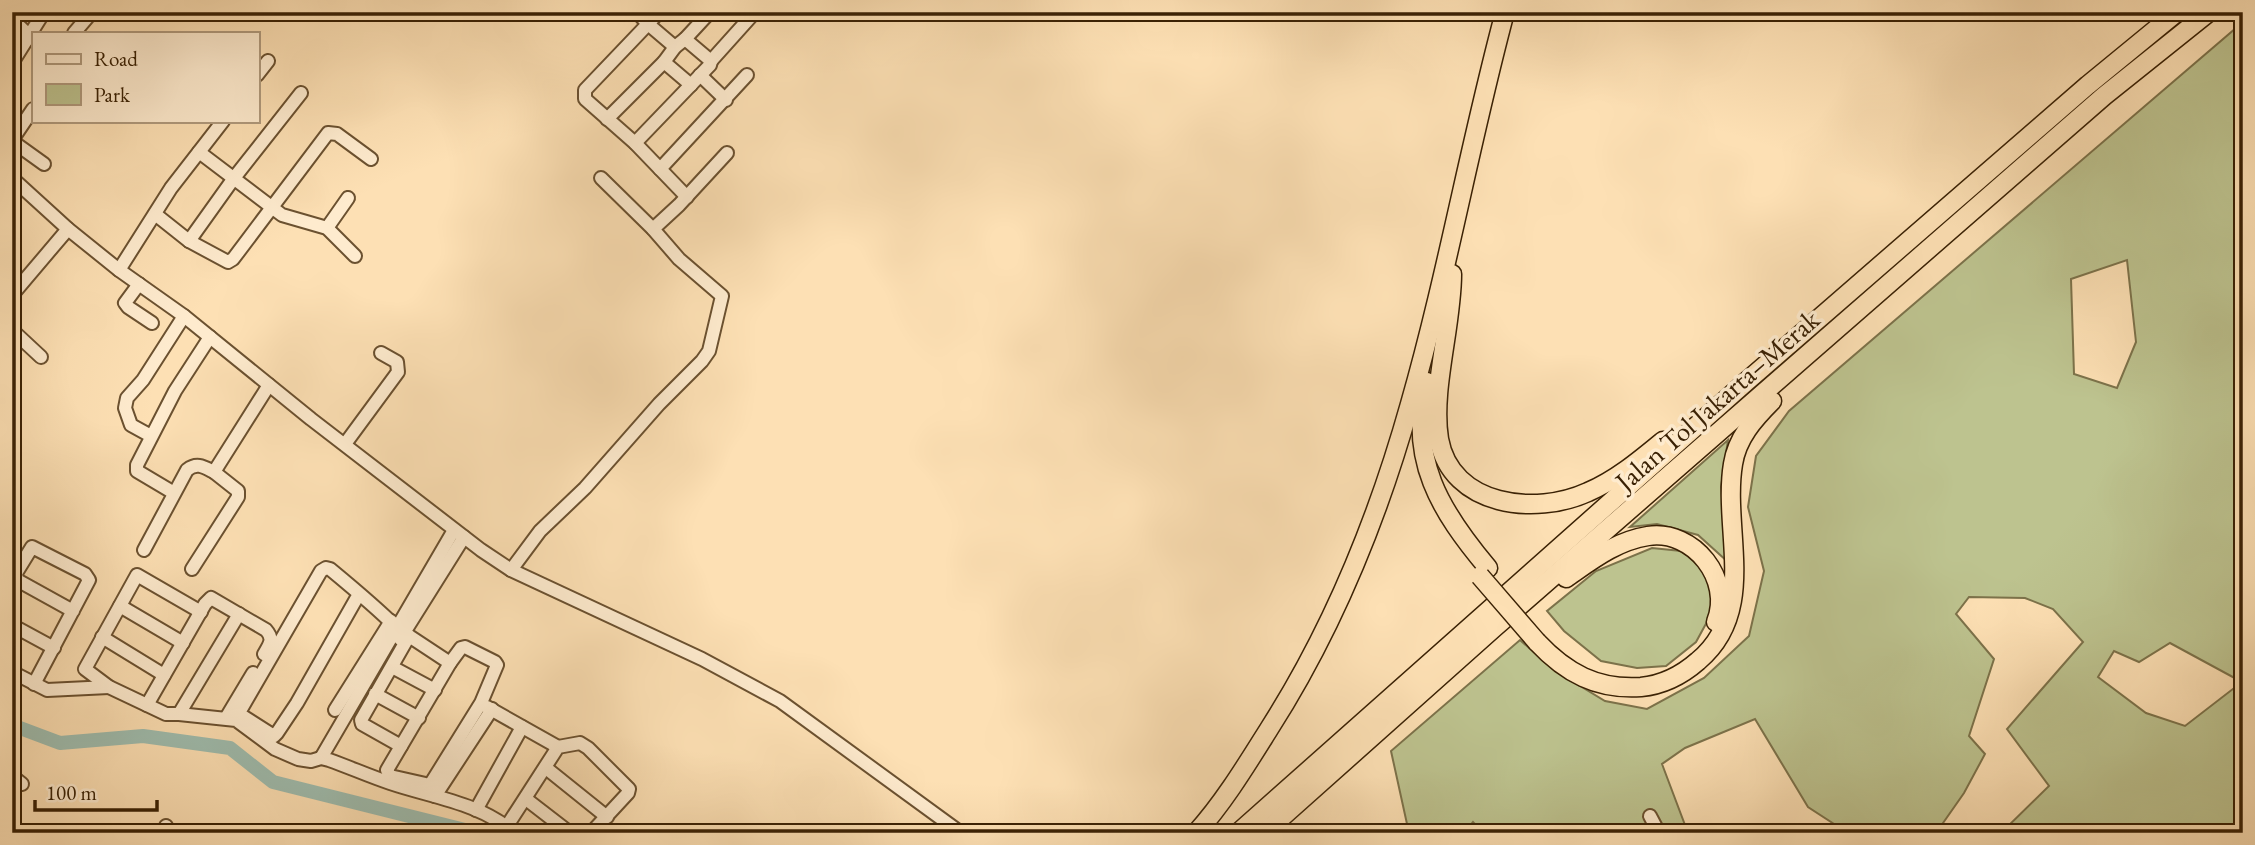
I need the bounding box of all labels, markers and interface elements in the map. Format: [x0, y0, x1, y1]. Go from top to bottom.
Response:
legend [32, 32, 259, 122]
text: Road [94, 45, 138, 72]
text: Park [94, 81, 131, 108]
street label: Jalan Tol Jakarta–Merak [1606, 301, 1827, 500]
scale bar [35, 768, 158, 812]
text: 100 m [46, 779, 97, 806]

